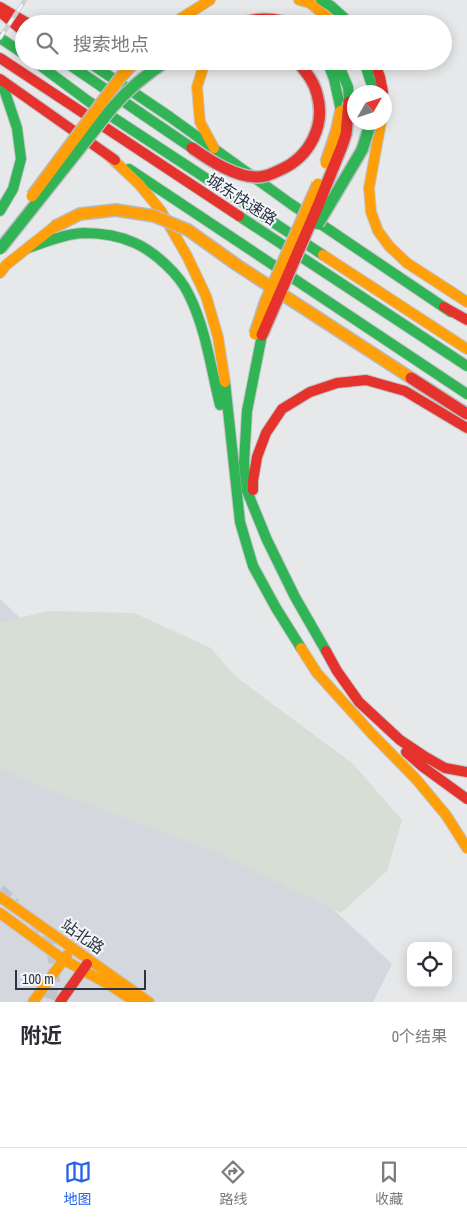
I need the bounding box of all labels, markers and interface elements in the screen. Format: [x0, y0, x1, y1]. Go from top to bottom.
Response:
search box [15, 15, 452, 70]
icon: search [33, 29, 61, 57]
text: 搜索地点 [73, 31, 149, 57]
north arrow [347, 85, 392, 130]
street label: 城东快速路 [202, 168, 282, 230]
street label: 站北路 [57, 913, 109, 959]
map controls [407, 942, 452, 987]
button: locate [407, 942, 452, 987]
scale bar [15, 967, 146, 990]
text: 100 m [22, 970, 54, 988]
text: 附近 [20, 1021, 62, 1050]
text: 0个结果 [392, 1025, 447, 1047]
tab: 地图 [64, 1158, 92, 1208]
tab: 路线 [219, 1158, 247, 1208]
tab: 收藏 [375, 1158, 403, 1208]

